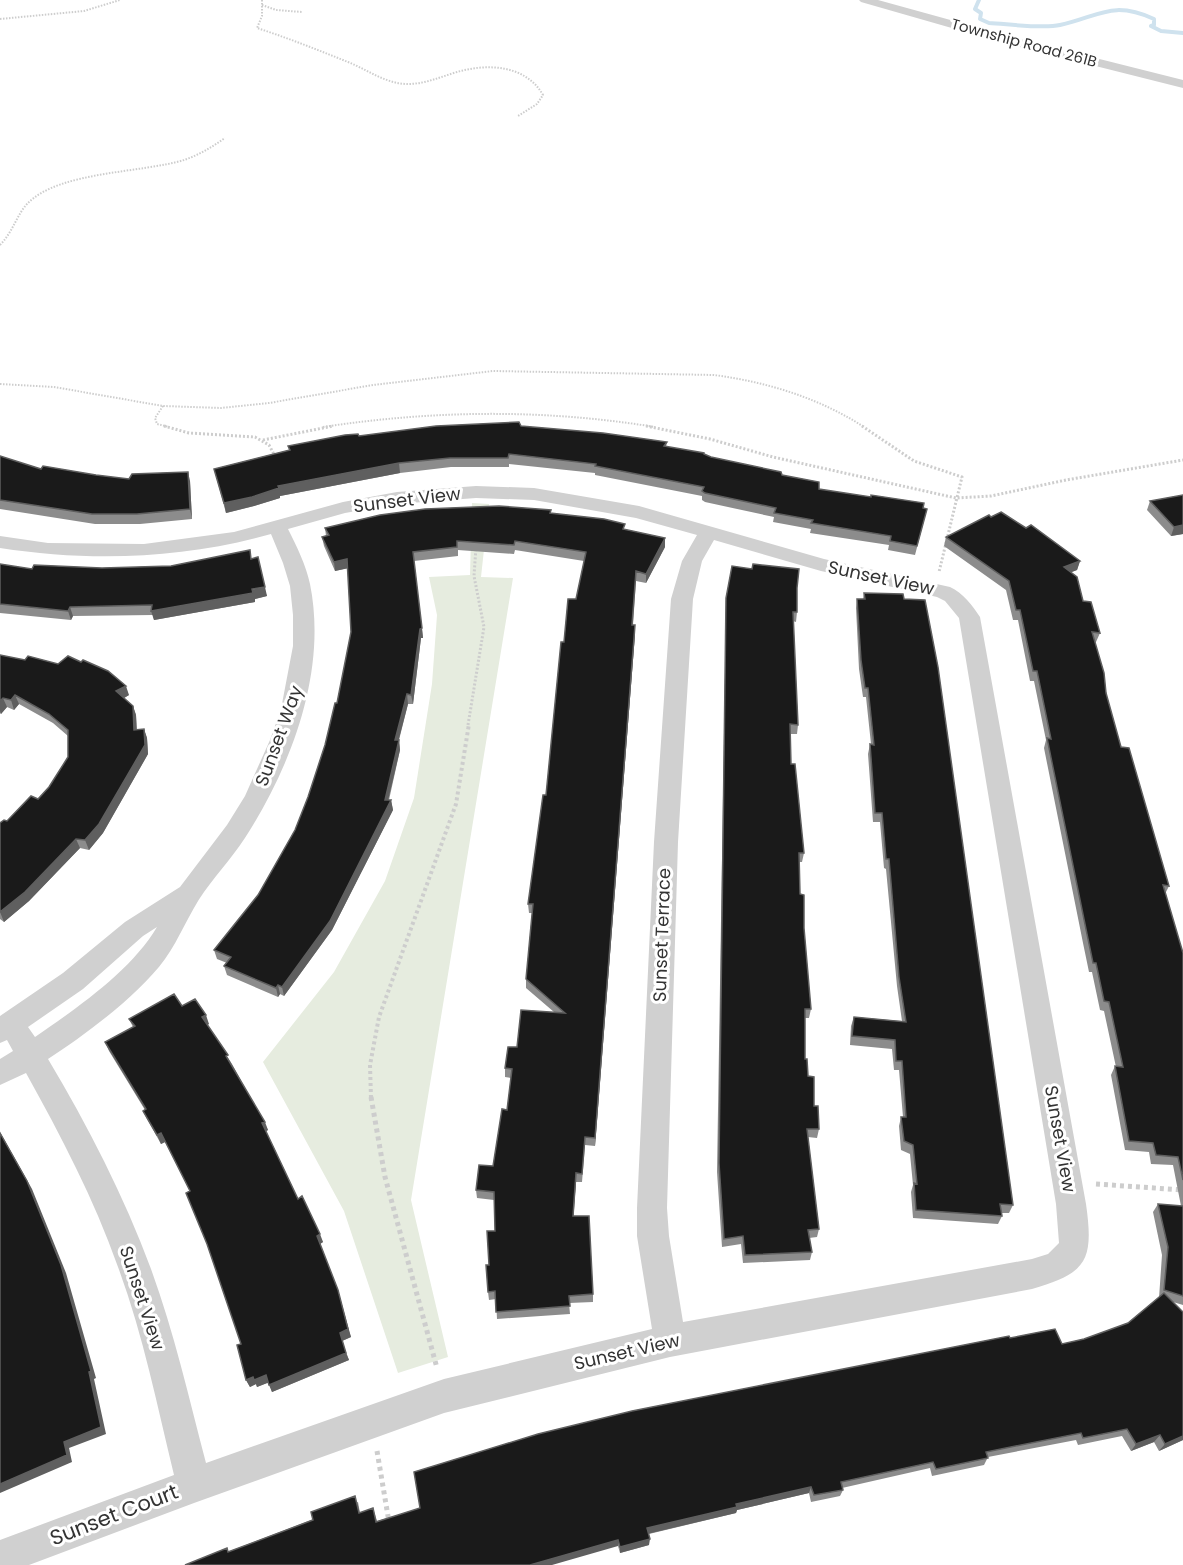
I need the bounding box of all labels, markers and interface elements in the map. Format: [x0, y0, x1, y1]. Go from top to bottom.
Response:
street label: Township Road 261B [949, 13, 1099, 72]
street label: Sunset View [352, 480, 462, 518]
street label: Sunset View [826, 554, 937, 601]
street label: Sunset Way [249, 682, 308, 790]
street label: Sunset Terrace [647, 868, 676, 1002]
street label: Sunset View [1039, 1084, 1082, 1195]
street label: Sunset View [114, 1243, 171, 1353]
street label: Sunset View [571, 1327, 683, 1376]
street label: Sunset Court [46, 1477, 182, 1552]

